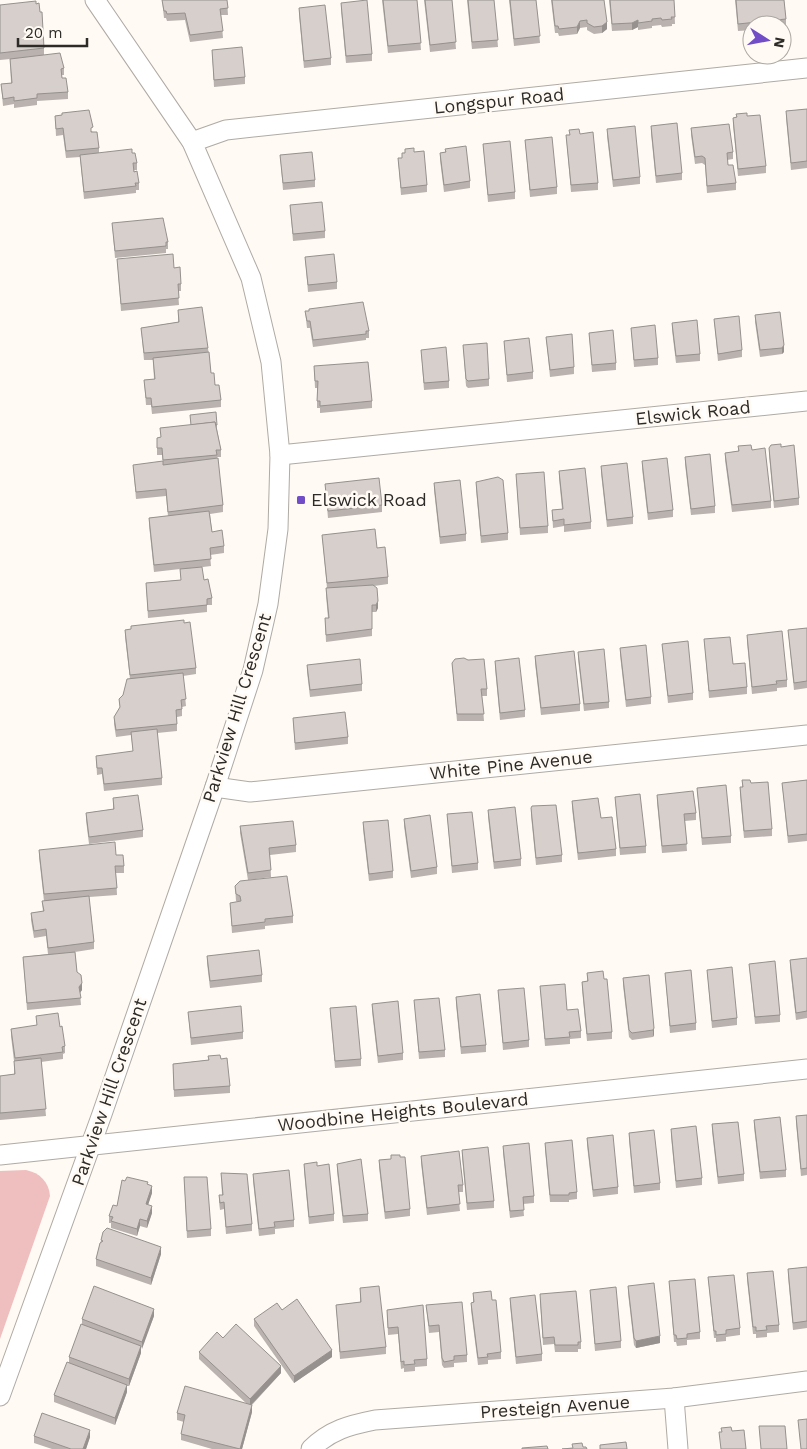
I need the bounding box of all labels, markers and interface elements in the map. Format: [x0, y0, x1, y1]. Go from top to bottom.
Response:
scale bar [18, 15, 86, 47]
north arrow [742, 15, 792, 65]
text: 20 m [25, 24, 63, 42]
text: N [771, 36, 789, 49]
street label: Longspur Road [433, 83, 565, 118]
street label: Elswick Road [634, 396, 752, 429]
place label: Elswick Road [311, 489, 427, 510]
marker: Elswick Road [295, 494, 307, 506]
street label: Parkview Hill Crescent [198, 610, 275, 805]
street label: White Pine Avenue [428, 746, 593, 784]
street label: Parkview Hill Crescent [67, 995, 151, 1188]
street label: Woodbine Heights Boulevard [276, 1088, 529, 1135]
street label: Presteign Avenue [479, 1391, 631, 1422]

